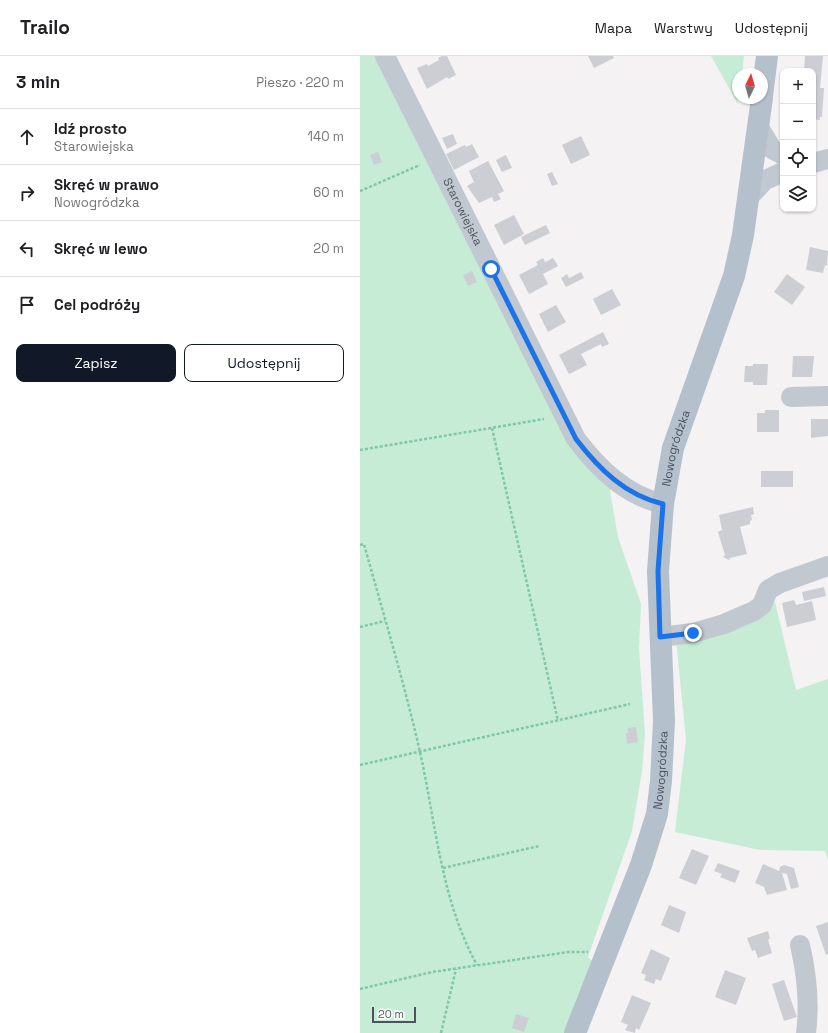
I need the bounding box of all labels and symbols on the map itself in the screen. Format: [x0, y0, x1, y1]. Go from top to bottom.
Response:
north arrow [732, 68, 768, 104]
street label: Starowiejska [439, 175, 486, 248]
route start [482, 260, 500, 278]
street label: Nowogródzka [658, 408, 694, 488]
route end [684, 624, 702, 642]
street label: Nowogródzka [650, 730, 672, 810]
scale bar [372, 1005, 416, 1024]

